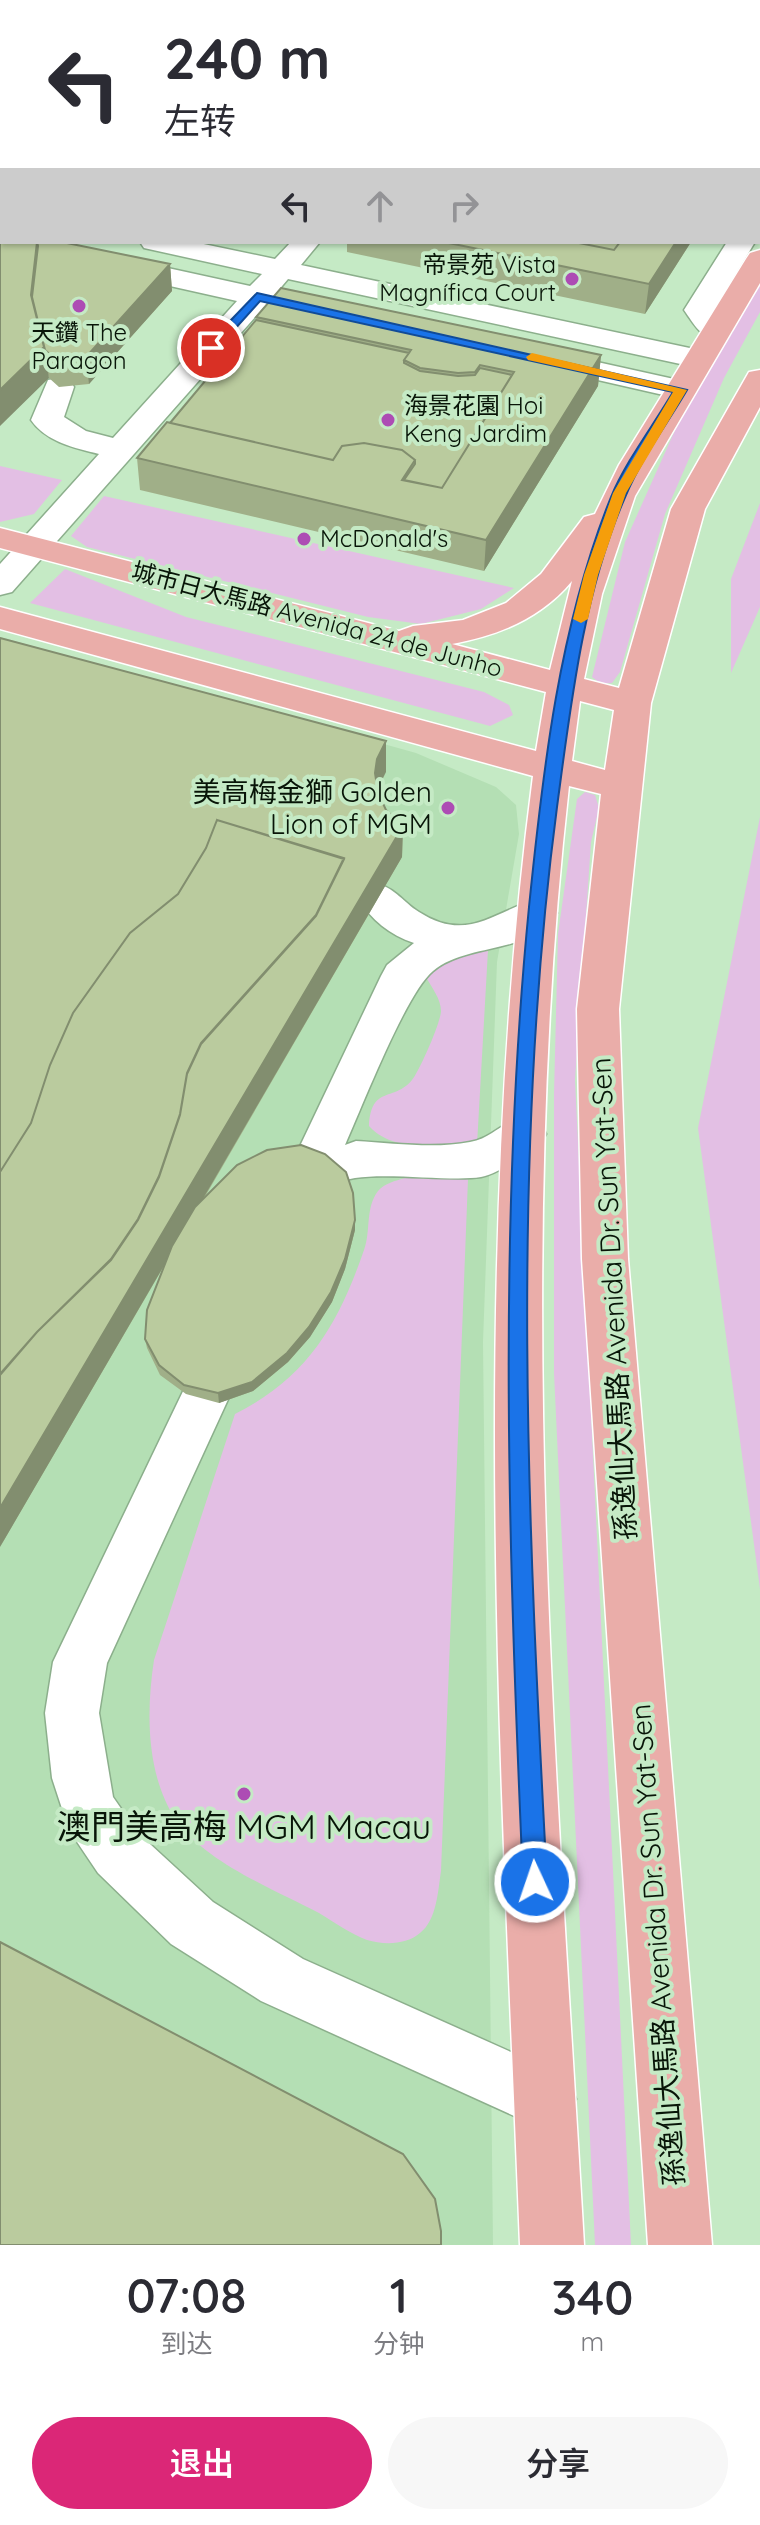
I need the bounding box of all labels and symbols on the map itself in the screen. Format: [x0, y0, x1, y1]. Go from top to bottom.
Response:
place label: 帝景苑 Vista Magnífica Court [379, 249, 556, 307]
marker: 帝景苑 Vista Magnífica Court [563, 270, 581, 288]
marker: 天鑽 The Paragon [70, 297, 88, 315]
pin [177, 314, 245, 382]
place label: 天鑽 The Paragon [31, 317, 127, 375]
place label: 海景花園 Hoi Keng Jardim [404, 390, 547, 448]
marker: 海景花園 Hoi Keng Jardim [379, 411, 397, 429]
place label: McDonald's [320, 523, 448, 553]
marker: McDonald's [295, 530, 313, 548]
street label: 城市日大馬路 Avenida 24 de Junho [129, 555, 506, 683]
place label: 美高梅金獅 Golden Lion of MGM [193, 774, 432, 841]
marker: 美高梅金獅 Golden Lion of MGM [439, 799, 457, 817]
street label: 孫逸仙大馬路 Avenida Dr. Sun Yat-Sen [582, 1057, 643, 1541]
street label: 孫逸仙大馬路 Avenida Dr. Sun Yat-Sen [622, 1703, 691, 2187]
marker: 澳門美高梅 MGM Macau [235, 1785, 253, 1803]
place label: 澳門美高梅 MGM Macau [57, 1805, 431, 1848]
position arrow [493, 1840, 577, 1924]

